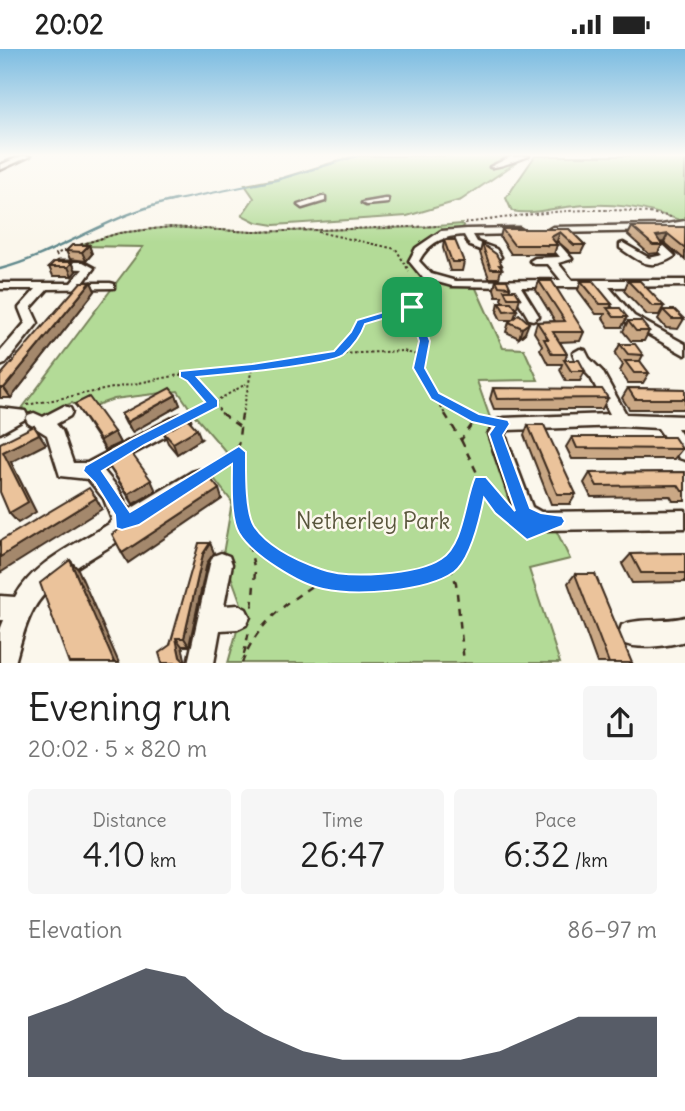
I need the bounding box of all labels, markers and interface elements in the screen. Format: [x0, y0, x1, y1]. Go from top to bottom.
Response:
text: 20:02 [35, 8, 104, 41]
pin [382, 277, 442, 337]
icon: arrive [393, 288, 431, 326]
park label: Netherley Park [296, 506, 450, 535]
text: Evening run [28, 684, 231, 731]
button: share [583, 686, 657, 760]
text: 20:02 · 5 × 820 m [28, 734, 207, 763]
text: Distance [92, 808, 167, 832]
text: Time [322, 808, 363, 832]
text: Pace [535, 808, 576, 832]
text: 4.10 [83, 832, 146, 876]
text: 26:47 [300, 832, 385, 876]
text: 6:32 [503, 832, 570, 876]
text: km [146, 848, 176, 872]
text: /km [570, 848, 608, 872]
text: Elevation [28, 915, 122, 944]
text: 86–97 m [567, 915, 657, 944]

